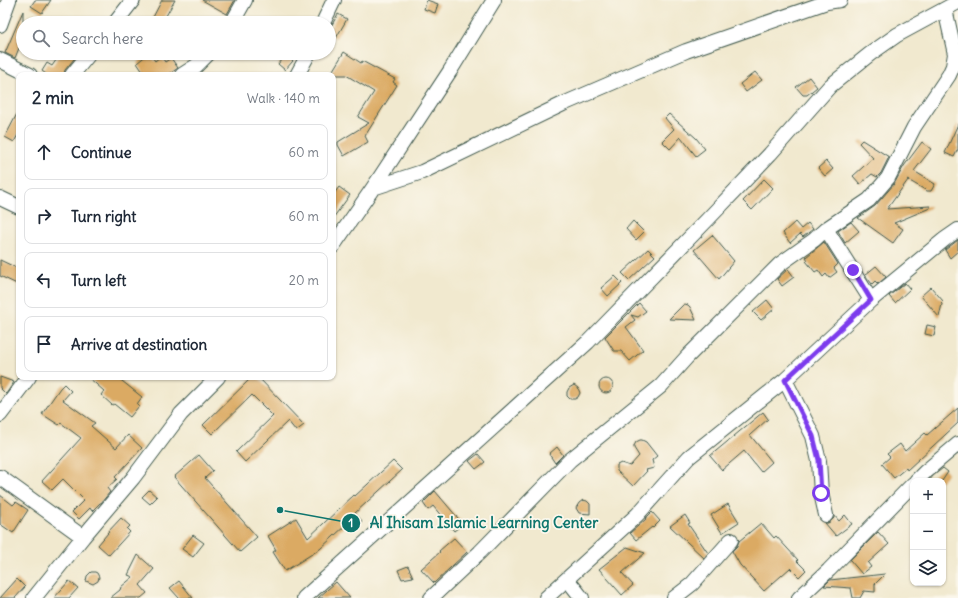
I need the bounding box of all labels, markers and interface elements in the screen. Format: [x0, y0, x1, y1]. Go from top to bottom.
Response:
search box [16, 16, 336, 60]
icon: search [30, 27, 52, 49]
text: Search here [62, 29, 143, 48]
text: 2 min [32, 87, 74, 109]
text: Walk · 140 m [247, 90, 320, 107]
icon: ahead [33, 141, 55, 163]
text: Continue [71, 143, 132, 162]
text: 60 m [288, 144, 319, 161]
icon: right [33, 205, 55, 227]
text: Turn right [71, 207, 136, 226]
text: 60 m [288, 208, 319, 225]
route end [844, 261, 862, 279]
icon: left [33, 269, 55, 291]
text: Turn left [71, 271, 126, 290]
text: 20 m [289, 272, 319, 289]
icon: arrive [33, 333, 55, 355]
text: Arrive at destination [71, 335, 207, 354]
map controls [910, 478, 946, 586]
button: + [910, 478, 946, 514]
route start [812, 484, 830, 502]
callout: Al Ihisam Islamic Learning Center [341, 510, 606, 537]
text: Al Ihisam Islamic Learning Center [370, 513, 599, 533]
button: − [910, 514, 946, 550]
text: 1 [349, 515, 353, 530]
button: layers [910, 550, 946, 586]

